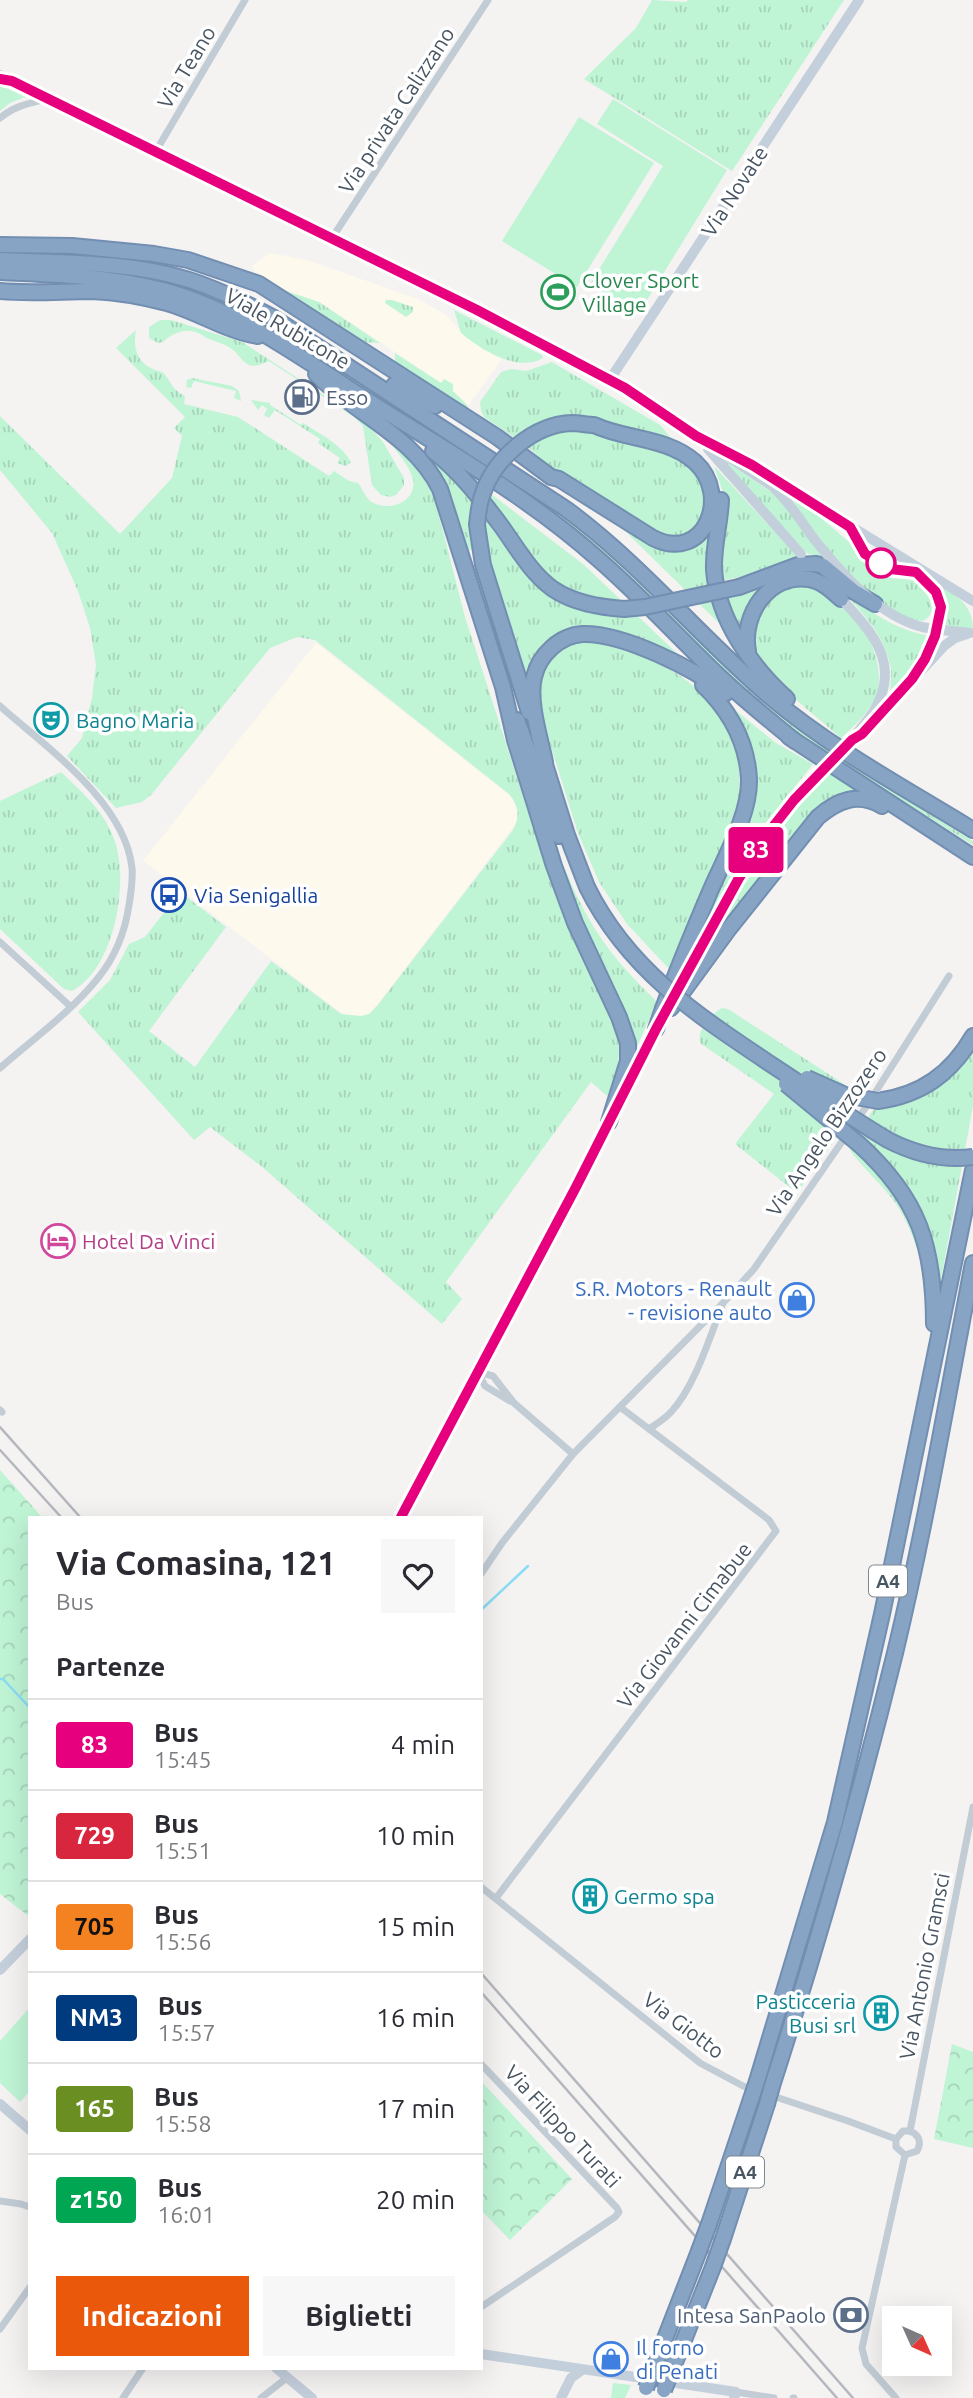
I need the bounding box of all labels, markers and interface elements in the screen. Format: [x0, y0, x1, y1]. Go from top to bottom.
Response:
street label: Via Teano [152, 21, 220, 113]
street label: Via privata Calizzano [333, 22, 459, 198]
street label: Via Novate [696, 141, 772, 241]
place label: Clover Sport Village [582, 268, 699, 316]
sports icon: Clover Sport Village [539, 273, 577, 311]
street label: Viale Rubicone [221, 283, 355, 373]
fuel station icon: Esso [283, 378, 321, 416]
place label: Esso [326, 385, 368, 409]
unlabelled marker [866, 548, 896, 578]
theatre icon: Bagno Maria [32, 701, 70, 739]
place label: Bagno Maria [76, 708, 194, 732]
line badge: 83 [724, 827, 788, 873]
text: 83 [742, 836, 770, 863]
bus stop icon: Via Senigallia [150, 876, 188, 914]
place label: Via Senigallia [194, 883, 318, 907]
street label: Via Angelo Bizzozero [761, 1043, 891, 1221]
hotel icon: Hotel Da Vinci [39, 1222, 77, 1260]
place label: Hotel Da Vinci [82, 1229, 215, 1253]
place label: S.R. Motors - Renault - revisione auto [575, 1276, 772, 1324]
shop icon: S.R. Motors - Renault - revisione auto [778, 1281, 816, 1319]
street label: Via Giovanni Cimabue [612, 1537, 756, 1713]
button: heart [381, 1539, 455, 1613]
text: Via Comasina, 121 [56, 1544, 336, 1581]
road number: A4 [869, 1566, 907, 1596]
text: Bus [56, 1589, 94, 1614]
text: Partenze [56, 1652, 165, 1681]
text: Bus [154, 1718, 199, 1747]
text: 4 min [391, 1730, 455, 1759]
text: 83 [81, 1731, 108, 1758]
text: 15:45 [154, 1747, 212, 1772]
text: Bus [154, 1809, 199, 1838]
text: 10 min [376, 1821, 455, 1850]
text: 729 [74, 1822, 115, 1849]
text: 15:51 [154, 1838, 212, 1863]
street label: Via Antonio Gramsci [894, 1871, 954, 2061]
building icon: Germo spa [571, 1877, 609, 1915]
place label: Germo spa [614, 1884, 715, 1908]
text: Bus [154, 1900, 199, 1929]
text: 15 min [376, 1912, 455, 1941]
text: 705 [74, 1913, 115, 1940]
text: 15:56 [154, 1929, 212, 1954]
street label: Via Giotto [639, 1987, 729, 2063]
place label: Pasticceria Busi srl [756, 1989, 856, 2037]
text: Bus [158, 1991, 203, 2020]
building icon: Pasticceria Busi srl [862, 1994, 900, 2032]
text: 16 min [376, 2003, 455, 2032]
text: NM3 [70, 2004, 123, 2031]
text: 15:57 [158, 2020, 215, 2045]
street label: Via Filippo Turati [500, 2060, 626, 2192]
text: Bus [154, 2082, 199, 2111]
text: 17 min [376, 2094, 455, 2123]
text: 165 [74, 2095, 115, 2122]
text: 15:58 [154, 2111, 212, 2136]
road number: A4 [726, 2156, 764, 2188]
text: Bus [157, 2173, 202, 2202]
text: 20 min [376, 2185, 455, 2214]
text: z150 [70, 2186, 122, 2213]
text: 16:01 [157, 2202, 215, 2227]
button: Indicazioni [56, 2276, 249, 2356]
button: Biglietti [263, 2276, 455, 2356]
bank icon: Intesa SanPaolo [832, 2296, 870, 2334]
place label: Intesa SanPaolo [677, 2303, 826, 2327]
north arrow [882, 2306, 952, 2376]
map controls [882, 2306, 952, 2376]
place label: Il forno di Penati [636, 2335, 718, 2383]
shop icon: Il forno di Penati [592, 2340, 630, 2378]

